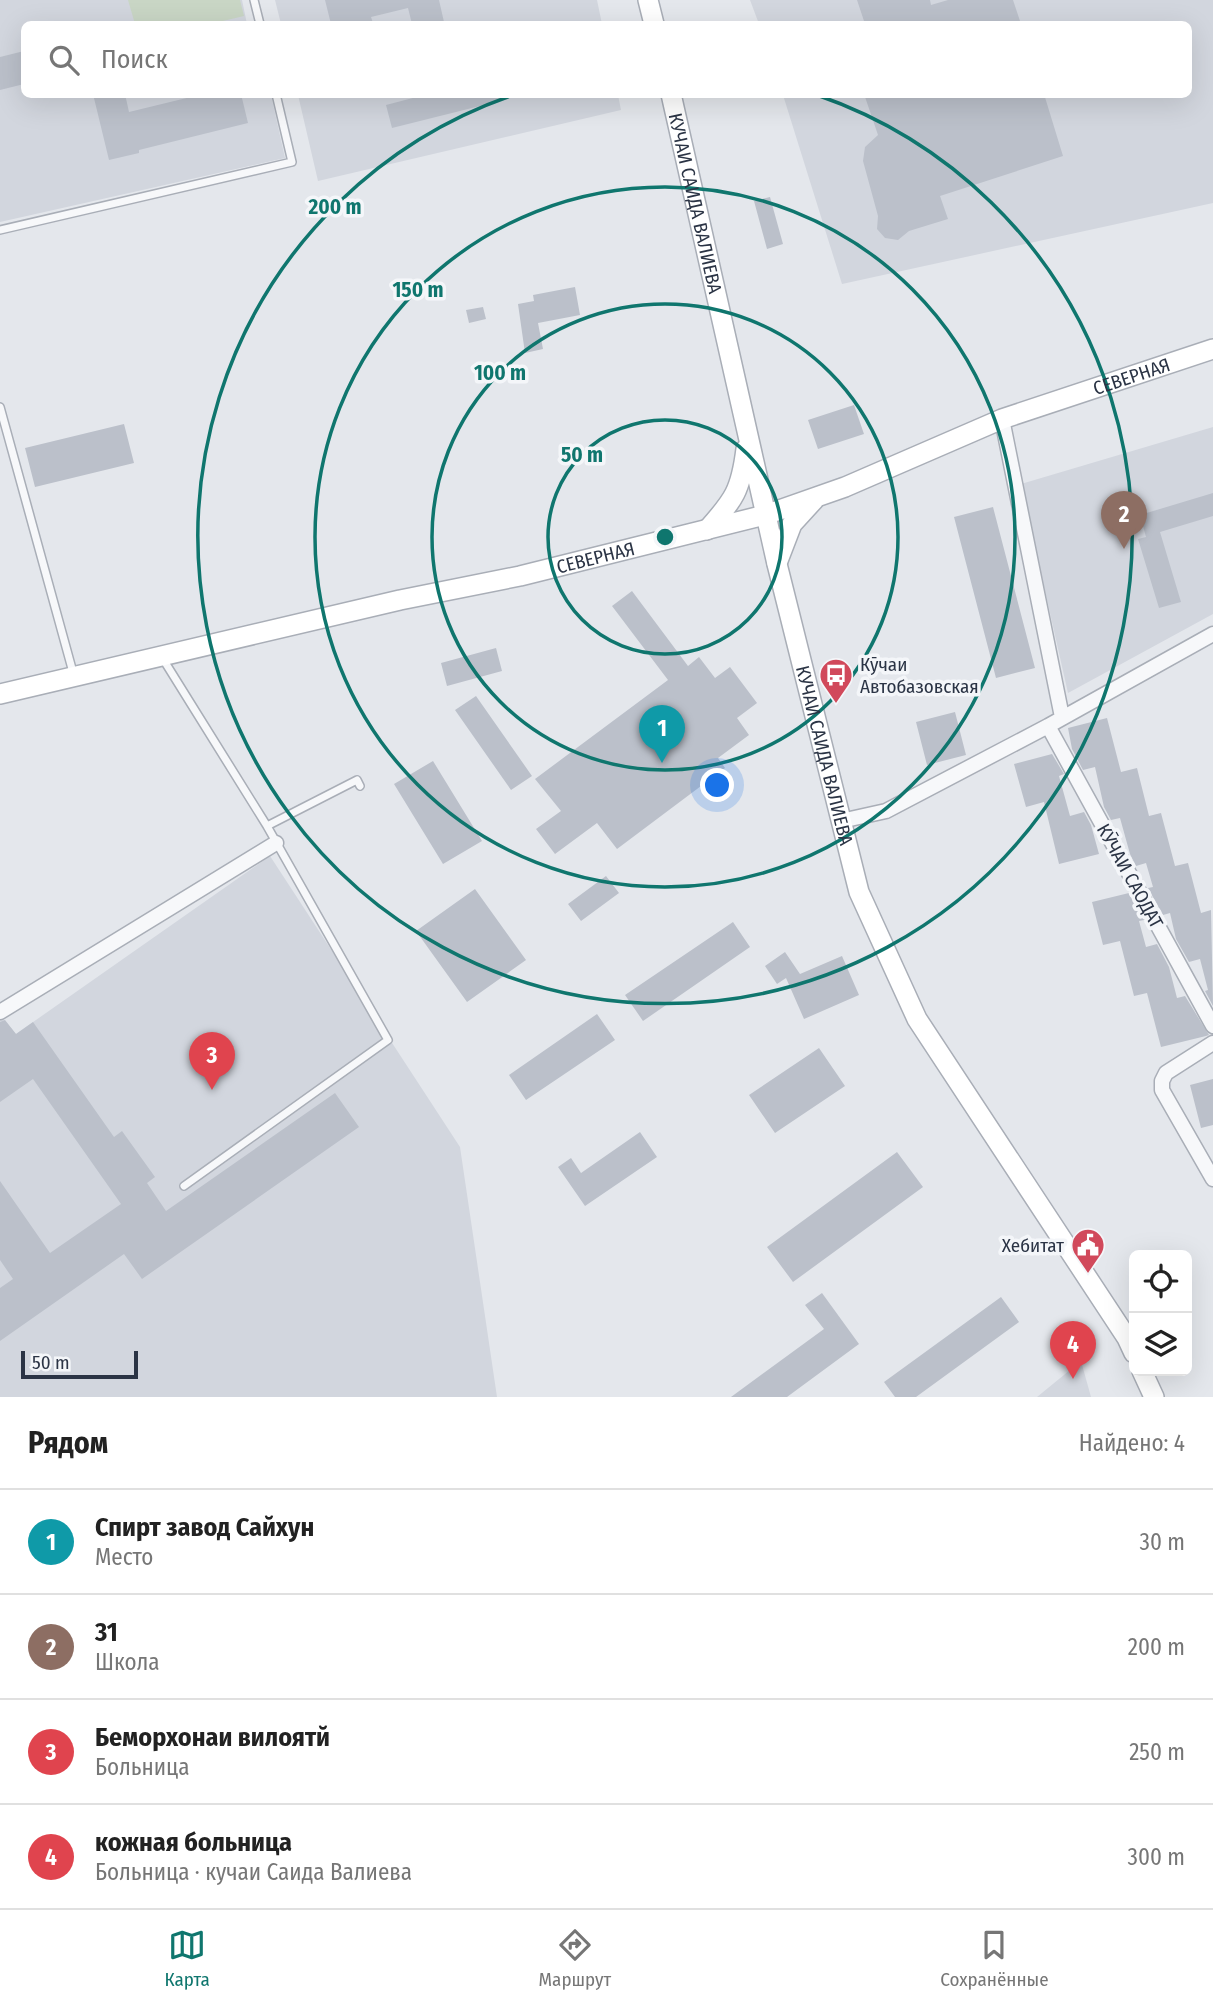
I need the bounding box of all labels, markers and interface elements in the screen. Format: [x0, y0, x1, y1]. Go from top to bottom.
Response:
search box [21, 21, 1192, 98]
icon: search [45, 41, 83, 79]
text: Поиск [101, 44, 168, 75]
street label: КУЧАИ САИДА ВАЛИЕВА [664, 111, 727, 296]
text: 200 m [307, 194, 362, 220]
text: 150 m [392, 277, 444, 303]
street label: СЕВЕРНАЯ [1090, 353, 1173, 400]
text: 100 m [474, 360, 526, 386]
text: 50 m [561, 442, 603, 468]
pin: 2 [1101, 491, 1147, 549]
centre of rings [653, 525, 677, 549]
street label: СЕВЕРНАЯ [554, 536, 637, 578]
place label: Кӯчаи Автобазовская [860, 653, 979, 698]
bus stop icon: Кӯчаи Автобазовская [817, 656, 855, 705]
street label: КУЧАИ САИДА ВАЛИЕВА [791, 663, 858, 848]
pin: 1 [639, 705, 685, 763]
your location [700, 768, 734, 802]
street label: КӮЧАИ САОДАТ [1092, 820, 1168, 932]
pin: 3 [189, 1032, 235, 1090]
public building icon: Хебитат [1069, 1226, 1107, 1275]
place label: Хебитат [1002, 1234, 1064, 1257]
map controls [1129, 1250, 1192, 1376]
button: locate [1129, 1250, 1192, 1313]
button: layers [1129, 1313, 1192, 1376]
pin: 4 [1050, 1321, 1096, 1379]
scale bar [21, 1348, 138, 1380]
text: 50 m [32, 1351, 70, 1374]
text: Рядом [28, 1425, 108, 1461]
text: Найдено: 4 [1079, 1429, 1185, 1457]
text: Спирт завод Сайхун [95, 1512, 314, 1543]
text: 1 [46, 1528, 56, 1556]
text: 30 m [1140, 1528, 1185, 1556]
text: Место [95, 1543, 153, 1571]
text: 31 [95, 1617, 118, 1648]
text: 2 [46, 1633, 56, 1661]
text: 200 m [1128, 1633, 1185, 1661]
text: Школа [95, 1648, 160, 1676]
text: Беморхонаи вилоятй [95, 1722, 330, 1753]
text: 3 [46, 1738, 56, 1766]
text: 250 m [1129, 1738, 1185, 1766]
text: Больница [95, 1753, 189, 1781]
text: кожная больница [95, 1827, 292, 1858]
text: 4 [45, 1843, 57, 1871]
text: 300 m [1128, 1843, 1185, 1871]
text: Больница · кучаи Саида Валиева [95, 1858, 412, 1886]
tab: Карта [164, 1926, 210, 1991]
tab: Маршрут [539, 1926, 611, 1991]
tab: Сохранённые [940, 1926, 1049, 1991]

